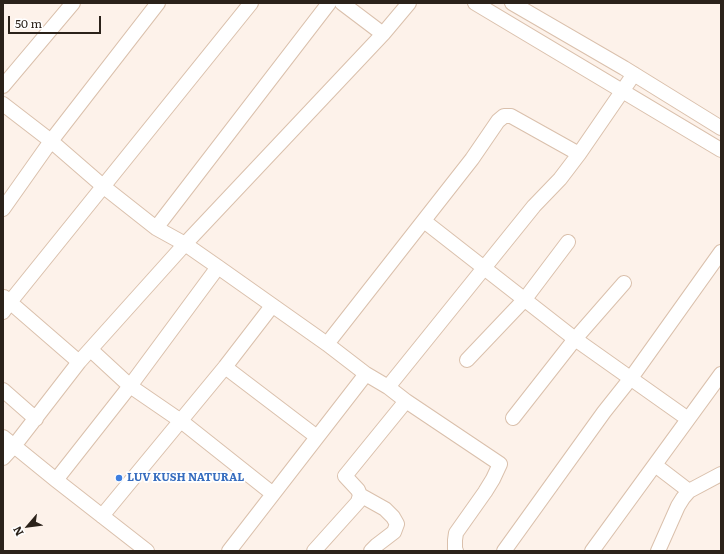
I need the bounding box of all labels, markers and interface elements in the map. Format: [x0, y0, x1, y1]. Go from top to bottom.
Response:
scale bar [10, 8, 103, 34]
text: 50 m [15, 14, 42, 32]
place label: LUV KUSH NATURAL [127, 471, 244, 485]
marker: LUV KUSH NATURAL [114, 473, 124, 483]
north arrow [8, 506, 48, 546]
text: N [8, 524, 27, 539]

